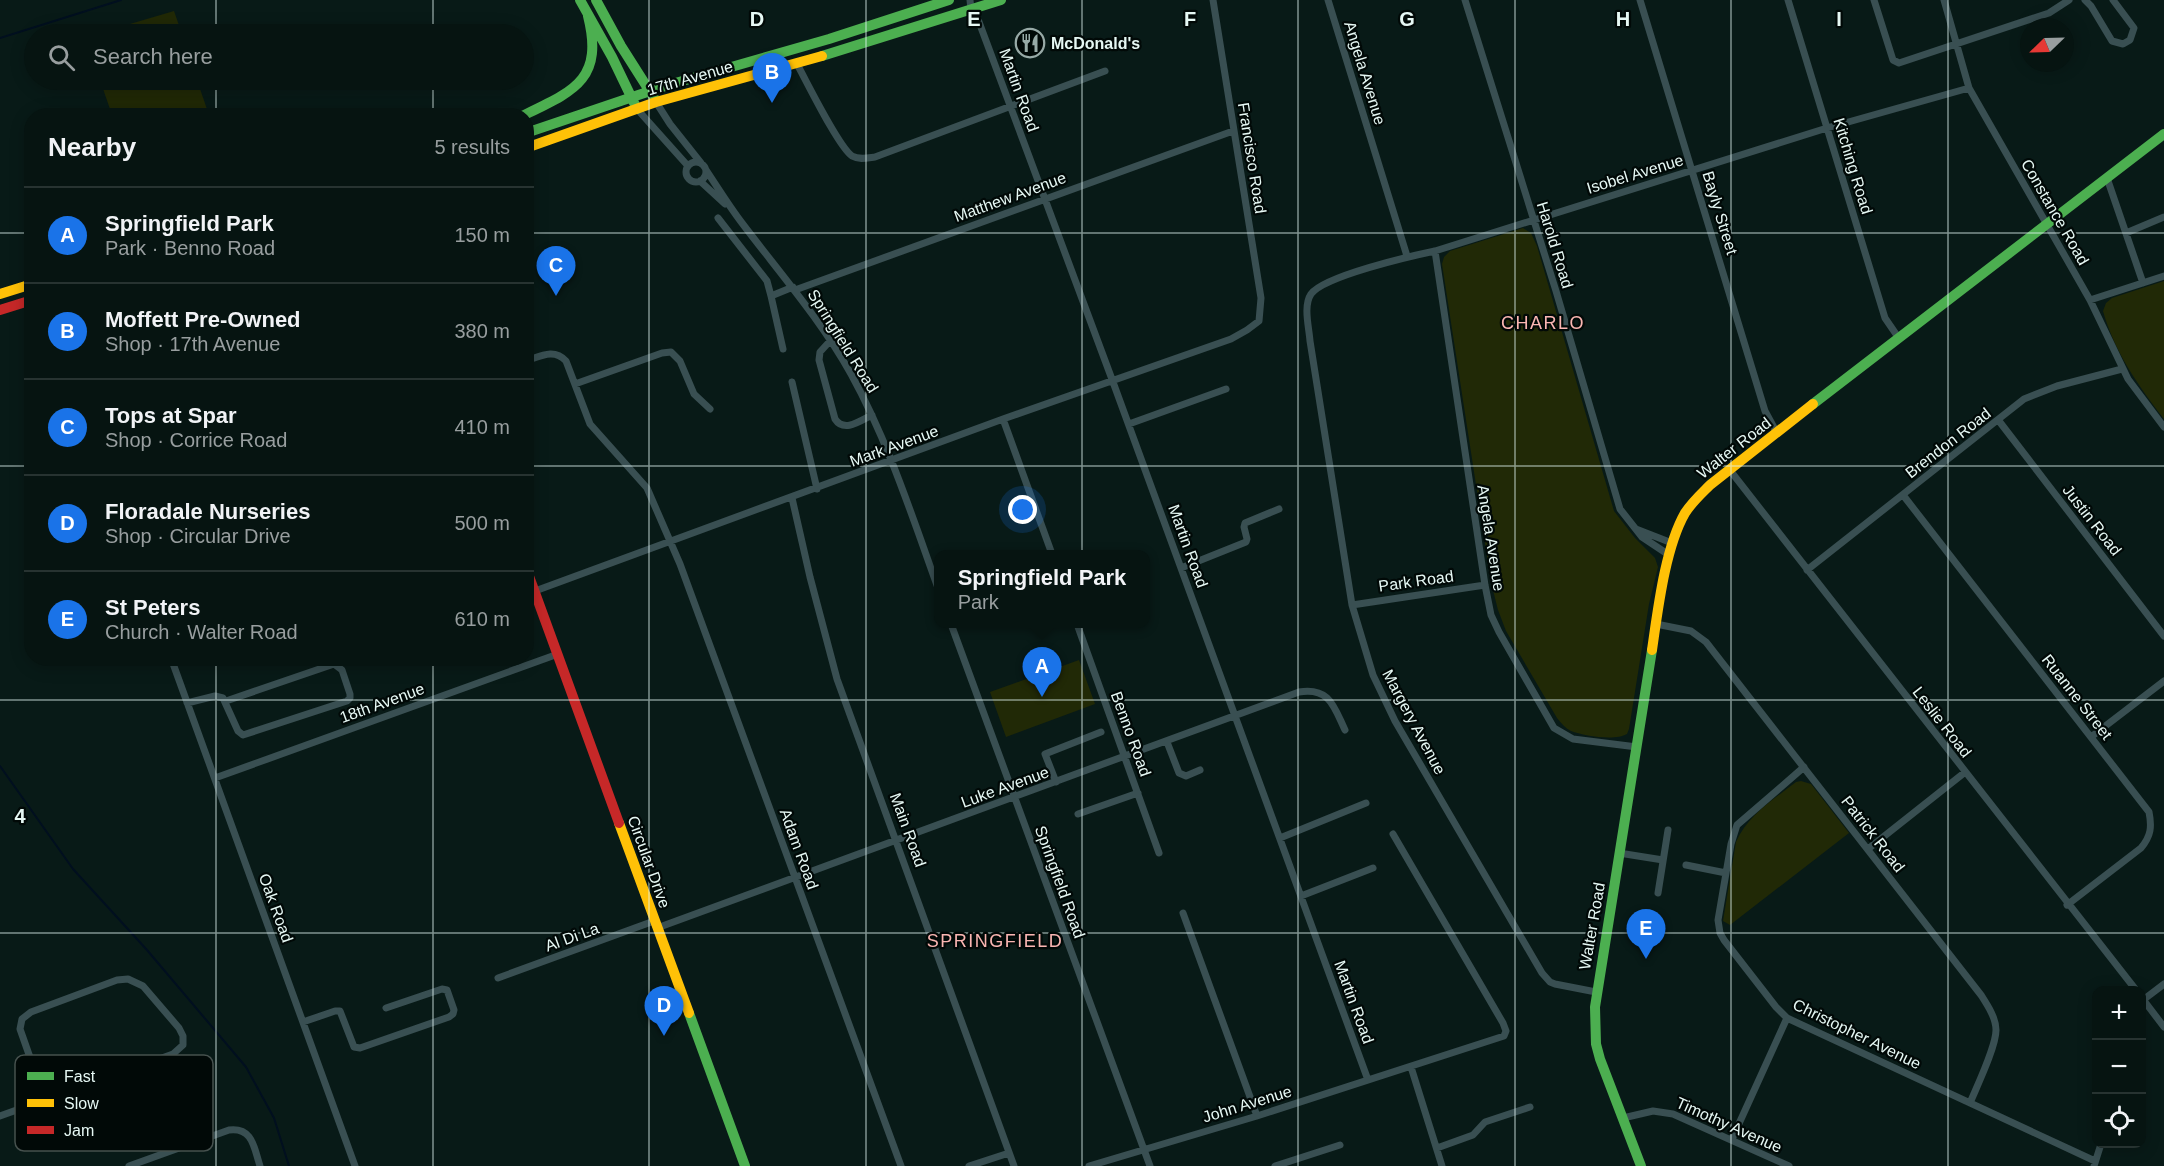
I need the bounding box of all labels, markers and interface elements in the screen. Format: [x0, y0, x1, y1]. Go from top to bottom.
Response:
text: D [750, 8, 764, 30]
text: E [967, 8, 981, 30]
text: F [1184, 8, 1196, 30]
text: G [1399, 8, 1415, 30]
text: H [1616, 8, 1630, 30]
text: I [1836, 8, 1842, 30]
north arrow [2020, 18, 2074, 72]
street label: Angela Avenue [1341, 19, 1389, 127]
search box [24, 24, 534, 90]
restaurant icon: McDonald's [1014, 27, 1046, 59]
place label: McDonald's [1051, 35, 1140, 52]
icon: search [45, 41, 78, 74]
text: Search here [93, 44, 213, 69]
street label: Martin Road [996, 46, 1042, 134]
pin: B [752, 54, 792, 103]
street label: 17th Avenue [645, 58, 735, 98]
street label: Francisco Road [1235, 101, 1269, 215]
street label: Kitching Road [1830, 116, 1876, 216]
text: Nearby [48, 132, 136, 162]
text: 5 results [434, 136, 510, 158]
street label: Isobel Avenue [1585, 151, 1686, 197]
street label: Constance Road [2018, 156, 2092, 268]
street label: Matthew Avenue [952, 169, 1068, 225]
street label: Bayly Street [1699, 169, 1741, 257]
street label: Harold Road [1534, 200, 1576, 290]
text: Springfield Park [105, 211, 274, 236]
text: A [60, 224, 75, 246]
text: 150 m [454, 224, 510, 246]
text: Park · Benno Road [105, 237, 275, 259]
pin: C [536, 246, 576, 296]
street label: Springfield Road [804, 286, 882, 396]
text: Moffett Pre-Owned [105, 307, 301, 332]
district label: CHARLO [1501, 313, 1585, 333]
text: B [60, 320, 75, 342]
text: 380 m [454, 320, 510, 342]
text: Shop · 17th Avenue [105, 333, 280, 355]
text: Tops at Spar [105, 403, 237, 428]
street label: Brendon Road [1902, 405, 1994, 481]
street label: Walter Road [1694, 414, 1774, 482]
text: C [60, 416, 75, 438]
text: 410 m [454, 416, 510, 438]
street label: Mark Avenue [847, 422, 941, 470]
text: Shop · Corrice Road [105, 429, 287, 451]
street label: Justin Road [2059, 481, 2125, 559]
street label: Angela Avenue [1474, 484, 1508, 592]
your location [1008, 495, 1037, 524]
text: Floradale Nurseries [105, 499, 310, 524]
street label: Martin Road [1165, 502, 1211, 590]
text: D [60, 512, 75, 534]
text: 500 m [454, 512, 510, 534]
text: Shop · Circular Drive [105, 525, 291, 547]
popup [934, 550, 1150, 628]
text: Springfield Park [958, 565, 1126, 590]
street label: Park Road [1377, 567, 1455, 595]
text: Park [958, 591, 999, 613]
text: St Peters [105, 595, 200, 620]
text: E [61, 608, 74, 630]
text: 610 m [454, 608, 510, 630]
text: Church · Walter Road [105, 621, 298, 643]
pin: A [1022, 648, 1062, 697]
street label: Ruanne Street [2039, 651, 2116, 743]
street label: Margery Avenue [1379, 667, 1449, 777]
street label: 18th Avenue [337, 680, 427, 726]
street label: Leslie Road [1909, 683, 1975, 761]
street label: Benno Road [1108, 689, 1154, 779]
street label: Luke Avenue [959, 763, 1051, 811]
street label: Main Road [887, 791, 929, 869]
street label: Patrick Road [1838, 793, 1908, 875]
text: 4 [14, 805, 26, 827]
street label: Adam Road [777, 806, 821, 892]
street label: Circular Drive [624, 814, 674, 911]
street label: Springfield Road [1032, 824, 1088, 940]
street label: Oak Road [256, 871, 296, 945]
street label: Walter Road [1576, 881, 1608, 971]
pin: E [1626, 910, 1666, 959]
street label: Al Di La [543, 919, 601, 955]
district label: SPRINGFIELD [927, 931, 1063, 951]
street label: Martin Road [1331, 958, 1377, 1046]
pin: D [644, 986, 684, 1036]
map controls [2092, 986, 2146, 1148]
button: + [2092, 986, 2146, 1040]
street label: Christopher Avenue [1790, 996, 1924, 1072]
button: − [2092, 1040, 2146, 1094]
legend [15, 1055, 213, 1151]
text: Fast [64, 1068, 96, 1085]
street label: John Avenue [1200, 1082, 1294, 1126]
street label: Timothy Avenue [1674, 1094, 1785, 1156]
button: locate [2092, 1094, 2146, 1148]
text: Slow [64, 1095, 99, 1112]
text: Jam [64, 1122, 94, 1139]

